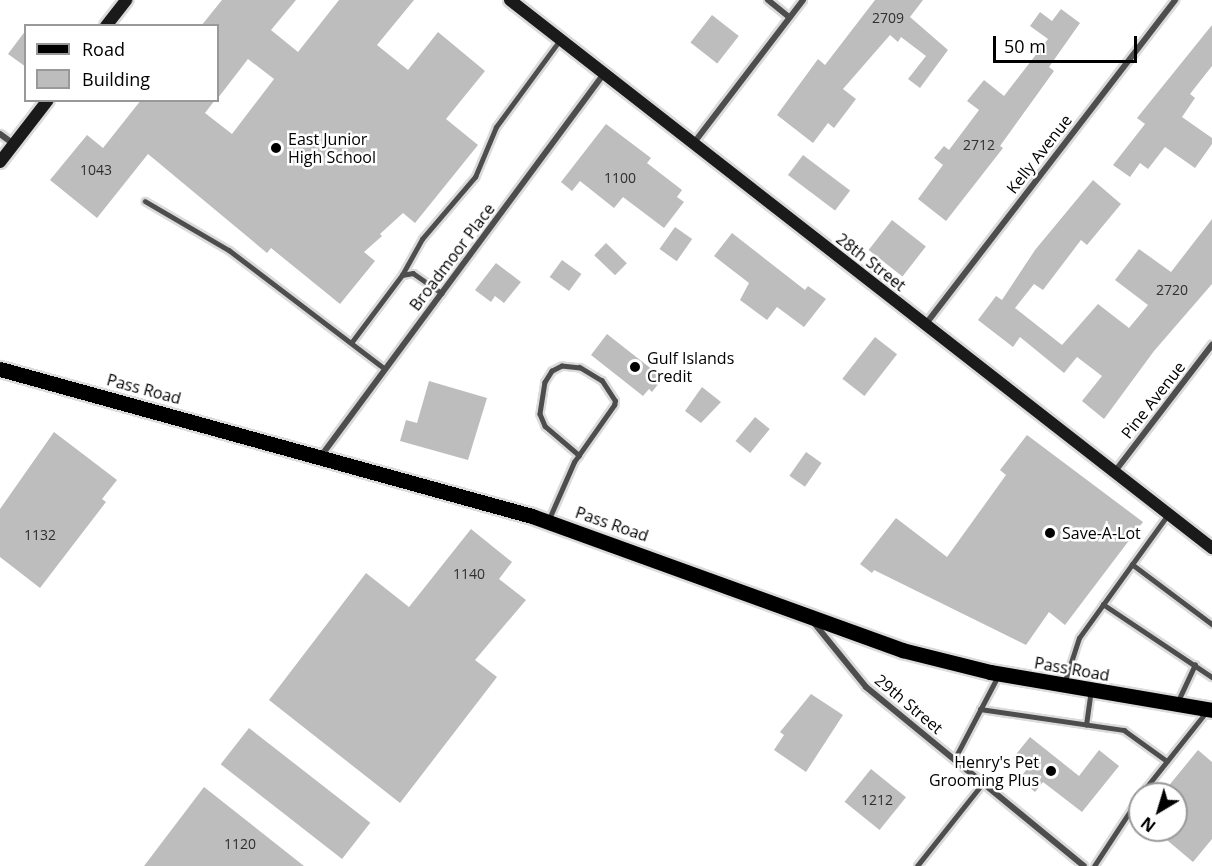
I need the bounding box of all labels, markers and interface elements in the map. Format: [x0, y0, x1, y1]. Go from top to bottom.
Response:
house number: 2709 [872, 10, 904, 26]
legend [24, 24, 219, 102]
scale bar [996, 24, 1140, 62]
text: 50 m [1004, 34, 1046, 58]
text: Road [82, 37, 125, 61]
text: Building [82, 67, 150, 91]
street label: Kelly Avenue [1002, 111, 1076, 197]
place label: East Junior High School [288, 129, 376, 167]
house number: 2712 [963, 137, 995, 153]
marker: East Junior High School [269, 141, 283, 155]
house number: 1043 [80, 162, 112, 178]
house number: 1100 [604, 170, 636, 186]
street label: Broadmoor Place [405, 200, 499, 314]
street label: 28th Street [833, 229, 909, 295]
house number: 2720 [1156, 282, 1188, 298]
place label: Gulf Islands Credit [647, 348, 734, 386]
street label: Pine Avenue [1117, 358, 1189, 442]
marker: Gulf Islands Credit [628, 360, 642, 374]
street label: Pass Road [105, 370, 183, 408]
street label: Pass Road [573, 503, 651, 545]
place label: Save-A-Lot [1062, 523, 1141, 543]
marker: Save-A-Lot [1043, 526, 1057, 540]
house number: 1132 [24, 527, 56, 543]
house number: 1140 [453, 566, 485, 582]
street label: Pass Road [1033, 653, 1111, 685]
street label: 29th Street [871, 670, 947, 738]
place label: Henry's Pet Grooming Plus [929, 752, 1039, 790]
marker: Henry's Pet Grooming Plus [1044, 764, 1058, 778]
north arrow [1128, 782, 1188, 842]
house number: 1212 [861, 792, 893, 808]
text: N [1136, 812, 1160, 837]
house number: 1120 [224, 836, 256, 852]

